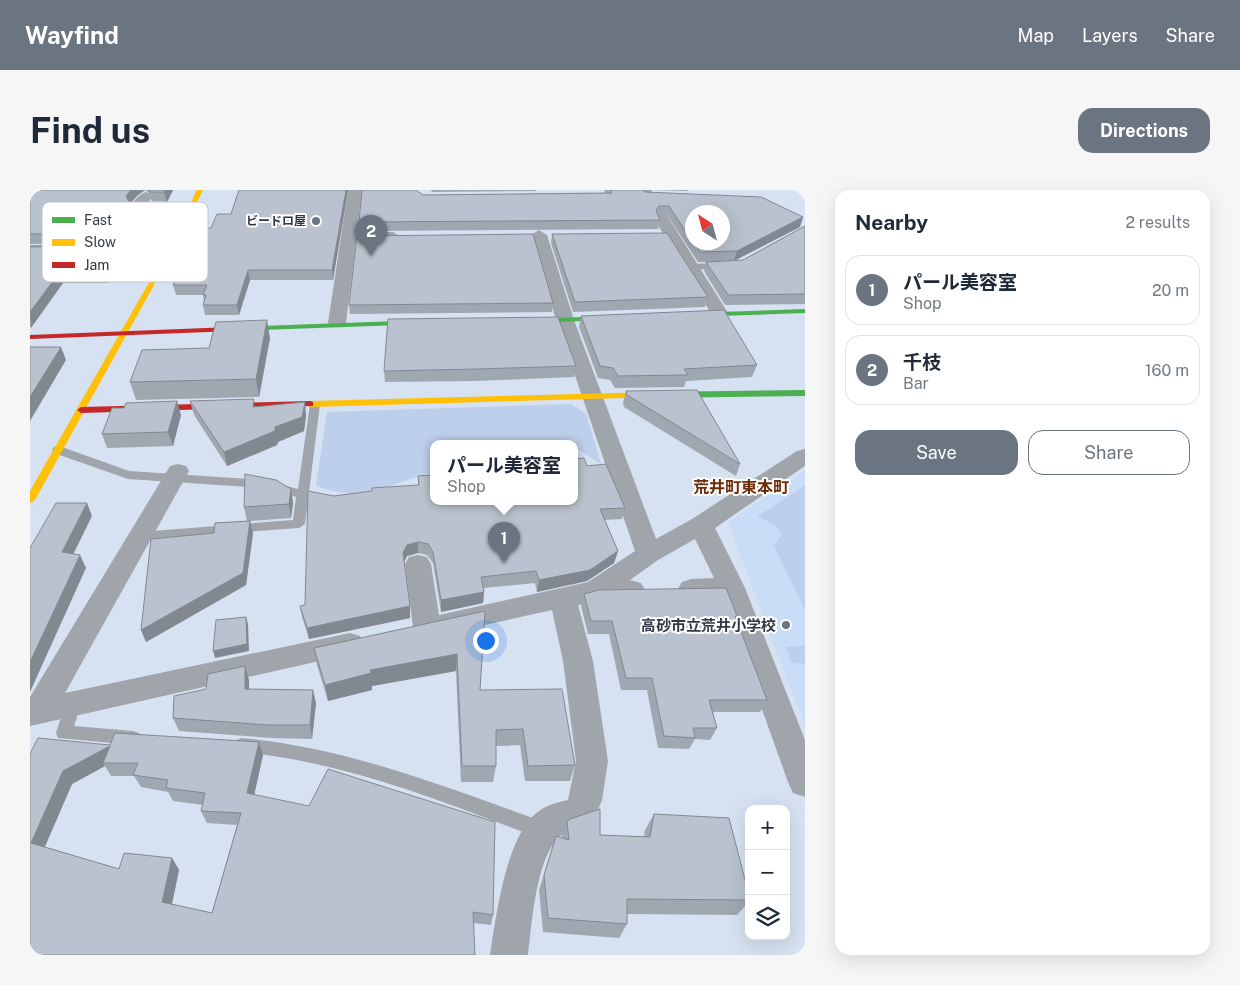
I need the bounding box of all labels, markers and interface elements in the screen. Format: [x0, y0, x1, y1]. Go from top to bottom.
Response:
text: Wayfind [25, 21, 119, 49]
text: Map [1018, 25, 1054, 46]
text: Layers [1082, 25, 1138, 46]
text: Share [1166, 25, 1215, 46]
button: Directions [1078, 108, 1210, 153]
text: Find us [30, 110, 150, 151]
legend [42, 202, 208, 282]
north arrow [685, 205, 730, 250]
text: Nearby [855, 210, 928, 235]
text: Fast [84, 212, 112, 228]
text: 2 results [1125, 213, 1190, 232]
place label: ビードロ屋 [246, 214, 306, 228]
marker: ビードロ屋 [310, 215, 322, 227]
pin: 2 [355, 215, 387, 256]
text: Slow [84, 234, 116, 250]
text: Jam [84, 257, 109, 273]
text: パール美容室 [903, 271, 1017, 293]
text: 1 [869, 281, 875, 300]
text: 20 m [1152, 281, 1189, 300]
text: Shop [903, 294, 942, 313]
text: 千枝 [903, 351, 941, 373]
text: 2 [867, 361, 877, 380]
text: 160 m [1145, 361, 1189, 380]
text: Bar [903, 374, 929, 393]
button: Save [855, 430, 1018, 475]
button: Share [1028, 430, 1190, 475]
popup [430, 440, 578, 505]
text: パール美容室 [447, 454, 561, 476]
text: Shop [447, 477, 486, 496]
district label: 荒井町東本町 [693, 478, 789, 497]
pin: 1 [488, 522, 520, 563]
place label: 高砂市立荒井小学校 [641, 617, 776, 634]
marker: 高砂市立荒井小学校 [780, 619, 792, 631]
your location [473, 628, 499, 654]
map controls [745, 805, 790, 940]
button: + [745, 805, 790, 850]
button: − [745, 850, 790, 895]
button: layers [745, 895, 790, 940]

